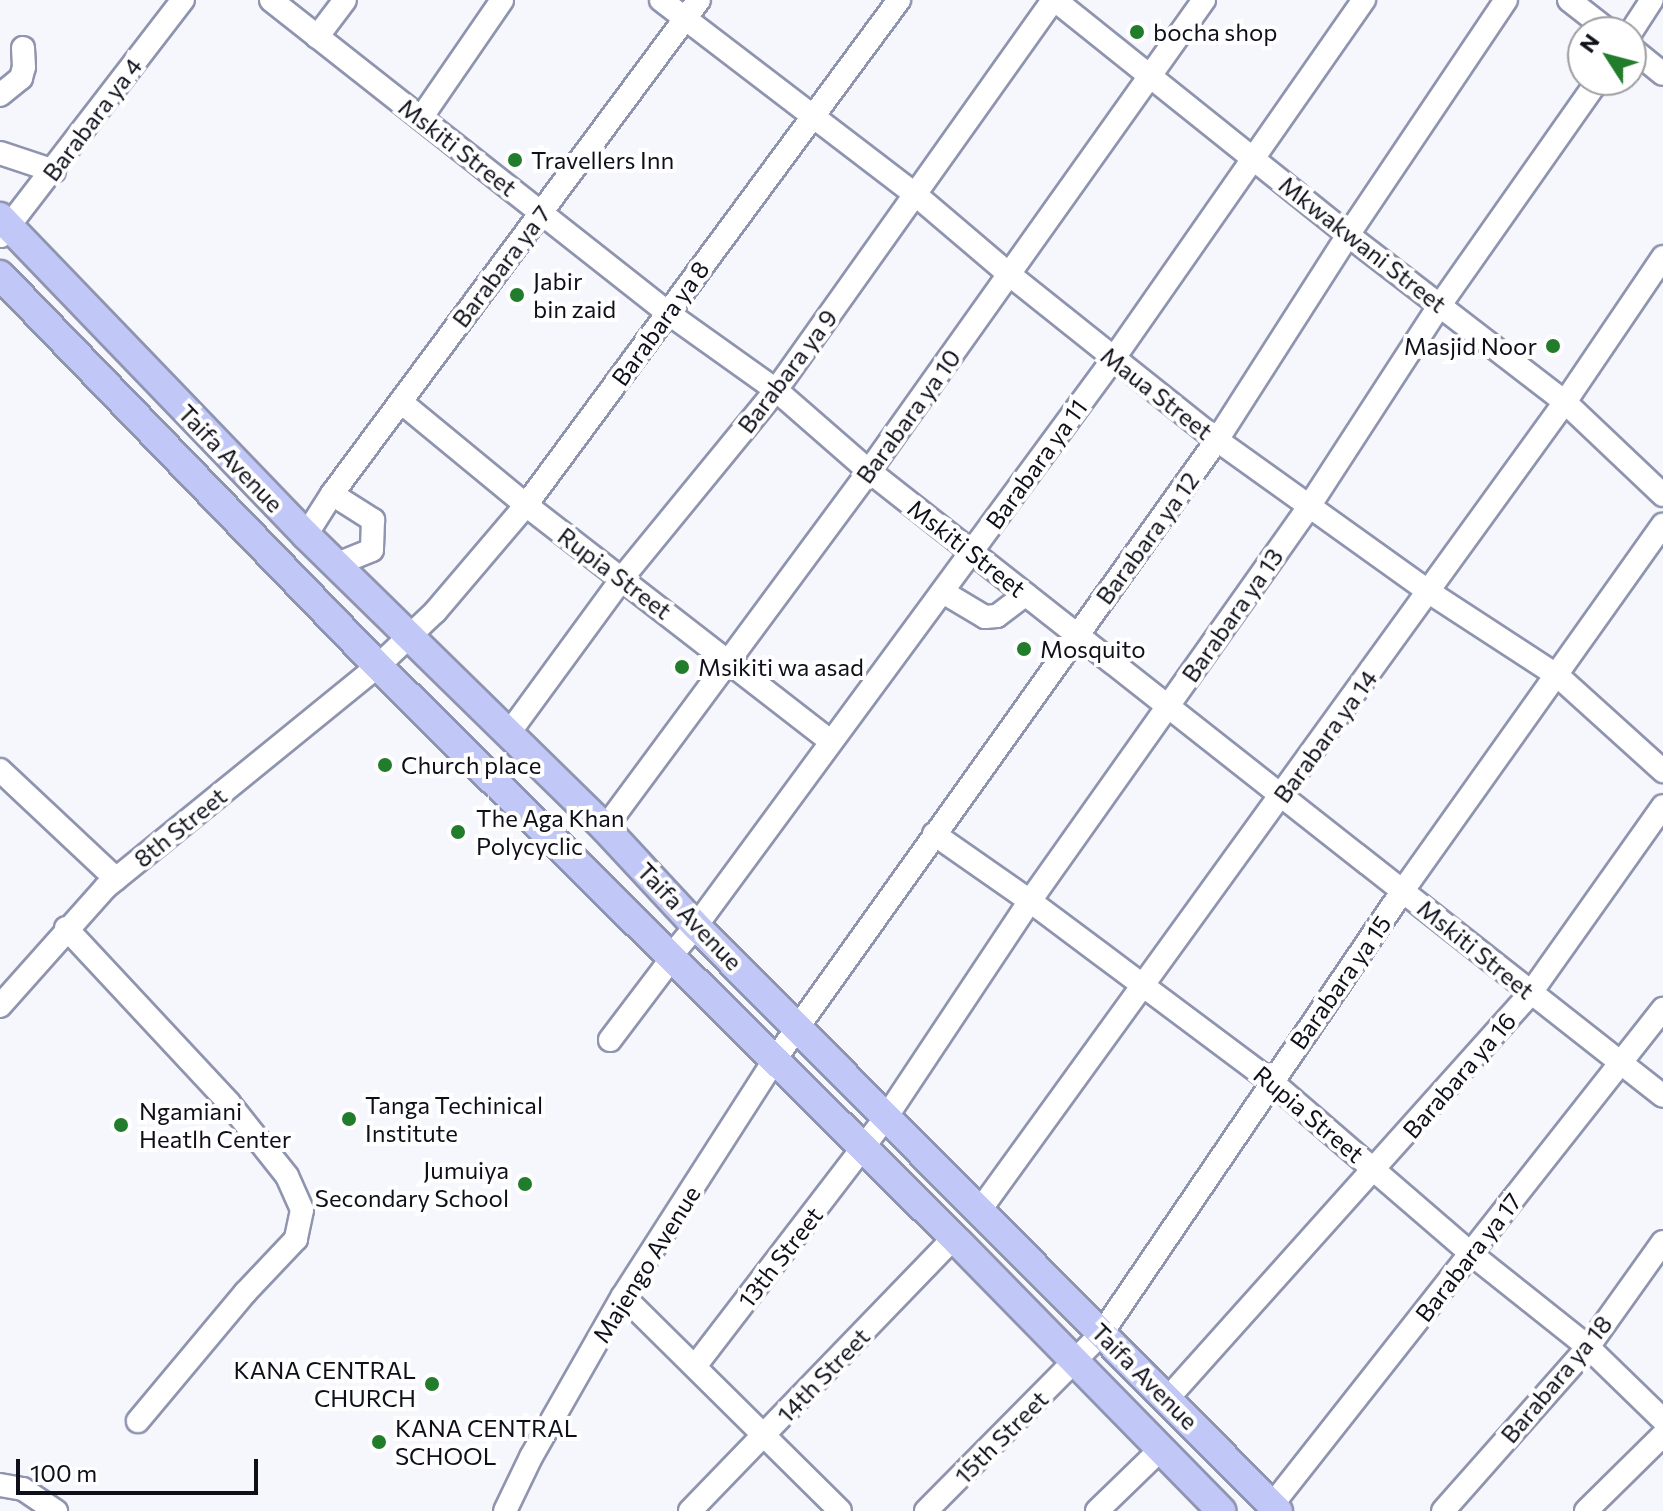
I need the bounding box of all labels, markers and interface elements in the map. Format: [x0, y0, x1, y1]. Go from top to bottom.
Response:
north arrow [1567, 16, 1647, 96]
place label: bocha shop [1153, 18, 1278, 46]
marker: bocha shop [1128, 23, 1146, 41]
text: N [1573, 28, 1605, 57]
street label: Barabara ya 4 [36, 52, 148, 186]
street label: Mskiti Street [393, 92, 523, 202]
place label: Travellers Inn [531, 146, 674, 174]
marker: Travellers Inn [506, 151, 524, 169]
street label: Mkwakwani Street [1274, 170, 1452, 318]
street label: Barabara ya 7 [446, 199, 556, 333]
street label: Barabara ya 8 [605, 255, 715, 391]
place label: Jabir bin zaid [533, 267, 616, 323]
marker: Jabir bin zaid [508, 286, 526, 304]
street label: Barabara ya 9 [731, 304, 843, 438]
place label: Masjid Noor [1404, 332, 1537, 360]
marker: Masjid Noor [1544, 337, 1562, 355]
street label: Maua Street [1095, 341, 1219, 445]
street label: Barabara ya 10 [850, 343, 966, 489]
street label: Barabara ya 11 [979, 394, 1093, 534]
street label: Taifa Avenue [173, 398, 289, 518]
street label: Barabara ya 12 [1089, 466, 1205, 610]
street label: Mskiti Street [902, 493, 1032, 603]
street label: Rupia Street [553, 521, 677, 625]
street label: Barabara ya 13 [1175, 543, 1289, 687]
place label: Mosquito [1040, 635, 1146, 663]
marker: Mosquito [1015, 640, 1033, 658]
place label: Msikiti wa asad [698, 653, 864, 681]
marker: Msikiti wa asad [673, 658, 691, 676]
street label: Barabara ya 14 [1267, 664, 1383, 808]
place label: Church place [401, 751, 541, 779]
marker: Church place [376, 756, 394, 774]
street label: 8th Street [128, 781, 232, 873]
place label: The Aga Khan Polycyclic [476, 804, 625, 860]
marker: The Aga Khan Polycyclic [447, 821, 469, 843]
street label: Taifa Avenue [632, 856, 748, 976]
street label: Mskiti Street [1412, 893, 1540, 1005]
street label: Barabara ya 15 [1283, 910, 1397, 1054]
street label: Barabara ya 16 [1397, 1006, 1521, 1144]
street label: Rupia Street [1248, 1060, 1370, 1168]
place label: Tanga Techinical Institute [365, 1091, 543, 1147]
place label: Ngamiani Heatlh Center [139, 1097, 291, 1153]
marker: Tanga Techinical Institute [340, 1110, 358, 1128]
marker: Ngamiani Heatlh Center [110, 1114, 132, 1136]
place label: Jumuiya Secondary School [315, 1156, 509, 1212]
marker: Jumuiya Secondary School [516, 1175, 534, 1193]
street label: Majengo Avenue [586, 1180, 706, 1348]
street label: Barabara ya 17 [1409, 1187, 1527, 1327]
street label: 13th Street [732, 1201, 828, 1313]
street label: Barabara ya 18 [1494, 1309, 1618, 1449]
street label: Taifa Avenue [1086, 1317, 1204, 1435]
street label: 14th Street [771, 1322, 875, 1428]
place label: KANA CENTRAL CHURCH [234, 1356, 416, 1412]
marker: KANA CENTRAL CHURCH [423, 1375, 441, 1393]
street label: 15th Street [948, 1384, 1054, 1490]
place label: KANA CENTRAL SCHOOL [395, 1414, 577, 1470]
marker: KANA CENTRAL SCHOOL [370, 1433, 388, 1451]
scale bar [20, 1443, 262, 1493]
text: 100 m [30, 1458, 97, 1487]

